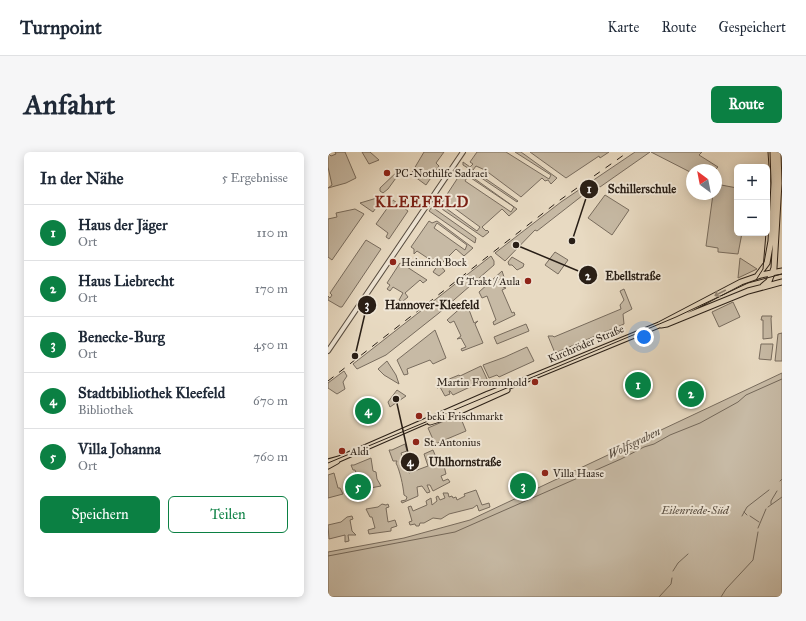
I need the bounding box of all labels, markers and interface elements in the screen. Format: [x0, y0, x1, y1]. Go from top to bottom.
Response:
text: Turnpoint [20, 16, 102, 39]
text: Karte [607, 19, 639, 36]
text: Route [661, 19, 697, 36]
text: Gespeichert [719, 19, 786, 36]
button: Route [711, 86, 782, 123]
text: Anfahrt [24, 87, 115, 122]
north arrow [686, 164, 722, 200]
map controls [734, 164, 770, 236]
button: + [734, 164, 770, 200]
place label: PC-Nothilfe Sadraei [395, 167, 488, 180]
text: In der Nähe [40, 168, 124, 189]
marker: PC-Nothilfe Sadraei [382, 168, 392, 178]
text: 5 Ergebnisse [222, 170, 288, 186]
callout: Schillerschule [579, 177, 684, 201]
text: 1 [587, 182, 592, 196]
text: Schillerschule [608, 182, 676, 196]
district label: KLEEFELD [375, 193, 469, 211]
button: − [734, 200, 770, 236]
text: Haus der Jäger [78, 216, 168, 234]
text: 1 [50, 225, 56, 241]
text: 110 m [256, 225, 288, 241]
text: Ort [78, 234, 97, 250]
place label: Heinrich Bock [401, 256, 468, 269]
marker: Heinrich Bock [388, 257, 398, 267]
callout: Ebellstraße [578, 263, 669, 287]
text: 2 [585, 269, 592, 283]
text: Ebellstraße [605, 269, 661, 283]
text: Haus Liebrecht [78, 272, 174, 290]
place label: G Trakt / Aula [456, 275, 520, 288]
marker: G Trakt / Aula [523, 276, 533, 286]
text: 2 [50, 281, 56, 297]
text: 170 m [255, 281, 288, 297]
text: Ort [78, 290, 97, 306]
one-way arrow [714, 290, 726, 297]
callout: Hannover-Kleefeld [357, 293, 487, 317]
text: 3 [365, 298, 370, 313]
text: Hannover-Kleefeld [385, 298, 480, 312]
street label: Kirchröder Straße [546, 322, 626, 366]
your location [634, 327, 654, 347]
text: Benecke-Burg [78, 328, 165, 346]
text: 3 [50, 337, 56, 353]
text: 450 m [253, 337, 288, 353]
text: Ort [78, 346, 97, 362]
pin: 1 [625, 370, 651, 400]
place label: Martin Frommhold [436, 376, 527, 389]
marker: Martin Frommhold [530, 377, 540, 387]
pin: 2 [678, 379, 704, 409]
text: Stadtbibliothek Kleefeld [78, 384, 225, 402]
text: 4 [49, 393, 57, 409]
text: 670 m [253, 393, 288, 409]
pin: 4 [355, 396, 381, 426]
text: Bibliothek [78, 402, 133, 418]
place label: beki Frischmarkt [427, 410, 503, 423]
marker: beki Frischmarkt [414, 411, 424, 421]
water label: Wolfsgraben [605, 424, 663, 462]
place label: St. Antonius [424, 436, 481, 449]
marker: St. Antonius [411, 437, 421, 447]
text: Villa Johanna [78, 440, 161, 458]
place label: Aldi [349, 445, 369, 458]
marker: Aldi [337, 446, 347, 456]
text: 5 [50, 449, 56, 465]
text: 760 m [253, 449, 288, 465]
callout: Uhlhornstraße [400, 450, 509, 474]
text: 4 [407, 455, 415, 470]
text: Uhlhornstraße [429, 455, 501, 469]
text: Ort [78, 458, 97, 474]
place label: Villa Haase [552, 467, 604, 480]
marker: Villa Haase [540, 468, 550, 478]
pin: 3 [510, 471, 536, 501]
pin: 5 [345, 472, 371, 502]
button: Speichern [40, 496, 160, 533]
button: Teilen [168, 496, 288, 533]
park label: Eilenriede-Süd [660, 504, 730, 517]

